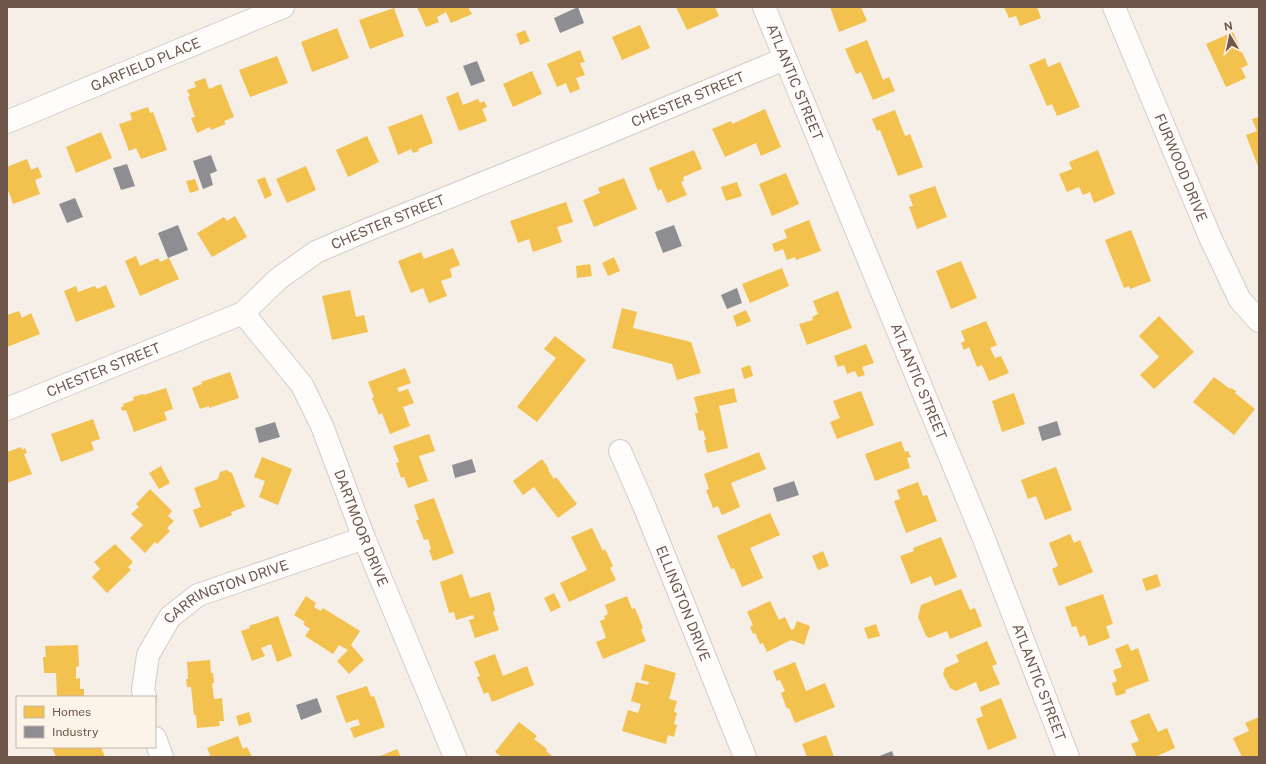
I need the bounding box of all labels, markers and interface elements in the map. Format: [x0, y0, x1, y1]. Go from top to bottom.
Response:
north arrow [1210, 16, 1250, 56]
text: N [1223, 19, 1234, 33]
street label: ATLANTIC STREET [764, 21, 826, 142]
street label: GARFIELD PLACE [88, 34, 203, 94]
street label: CHESTER STREET [629, 69, 747, 130]
street label: FURWOOD DRIVE [1151, 111, 1211, 224]
street label: CHESTER STREET [329, 192, 447, 253]
street label: ATLANTIC STREET [888, 321, 950, 442]
street label: CHESTER STREET [44, 340, 163, 400]
street label: DARTMOOR DRIVE [331, 467, 391, 589]
street label: ELLINGTON DRIVE [653, 543, 714, 663]
street label: CARRINGTON DRIVE [160, 557, 290, 626]
street label: ATLANTIC STREET [1009, 621, 1069, 743]
legend [16, 696, 156, 748]
text: Homes [52, 705, 91, 719]
text: Industry [52, 725, 99, 739]

